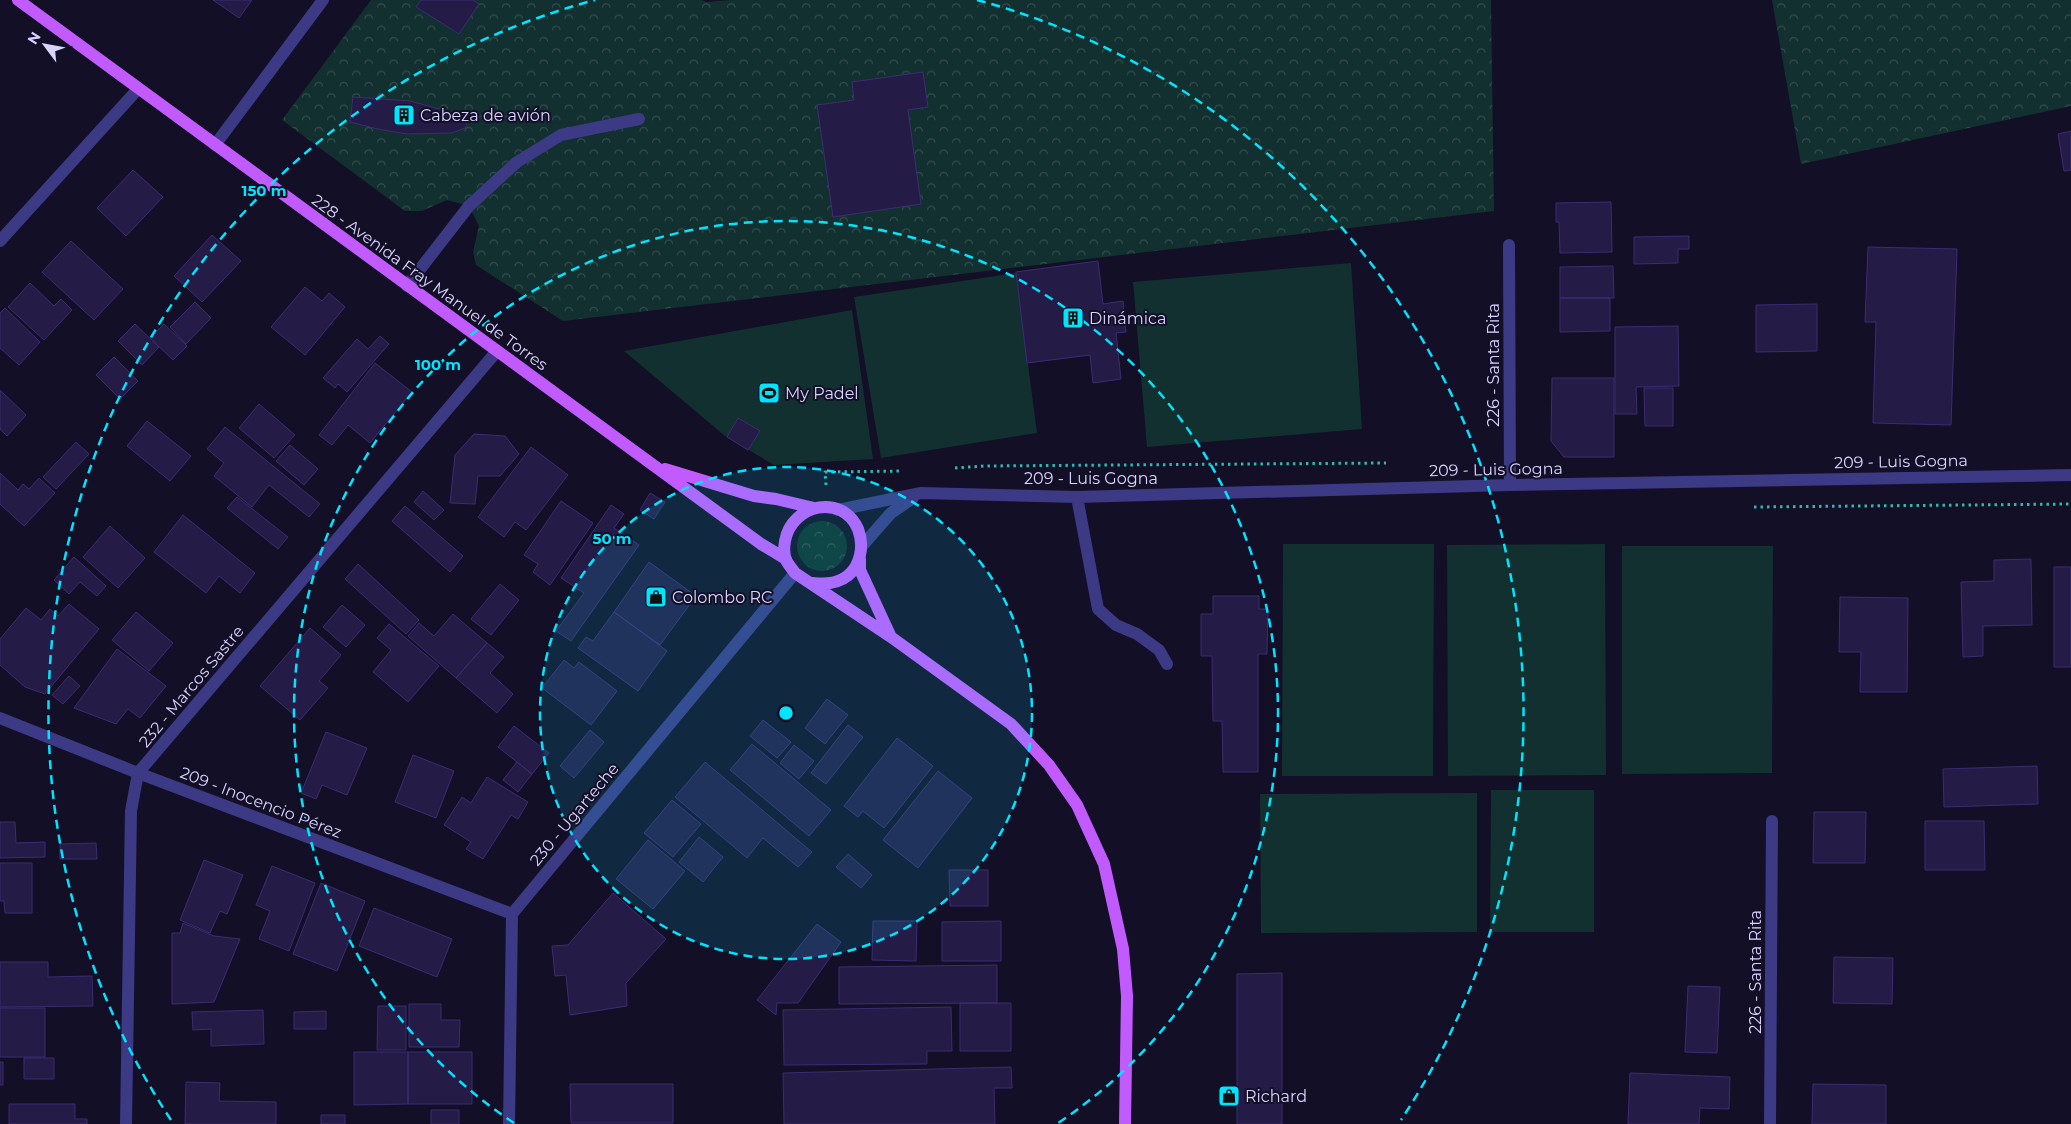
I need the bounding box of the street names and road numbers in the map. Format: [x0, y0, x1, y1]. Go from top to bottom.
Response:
street label: 228 - Avenida Fray Manuel de Torres [308, 190, 551, 374]
street label: 226 - Santa Rita [1484, 303, 1503, 427]
street label: 209 - Luis Gogna [1834, 451, 1968, 472]
street label: 209 - Luis Gogna [1429, 459, 1563, 480]
street label: 209 - Luis Gogna [1024, 469, 1158, 488]
street label: 232 - Marcos Sastre [135, 622, 248, 751]
street label: 230 - Ugarteche [526, 759, 623, 870]
street label: 209 - Inocencio Pérez [177, 763, 344, 842]
street label: 226 - Santa Rita [1746, 910, 1765, 1034]

